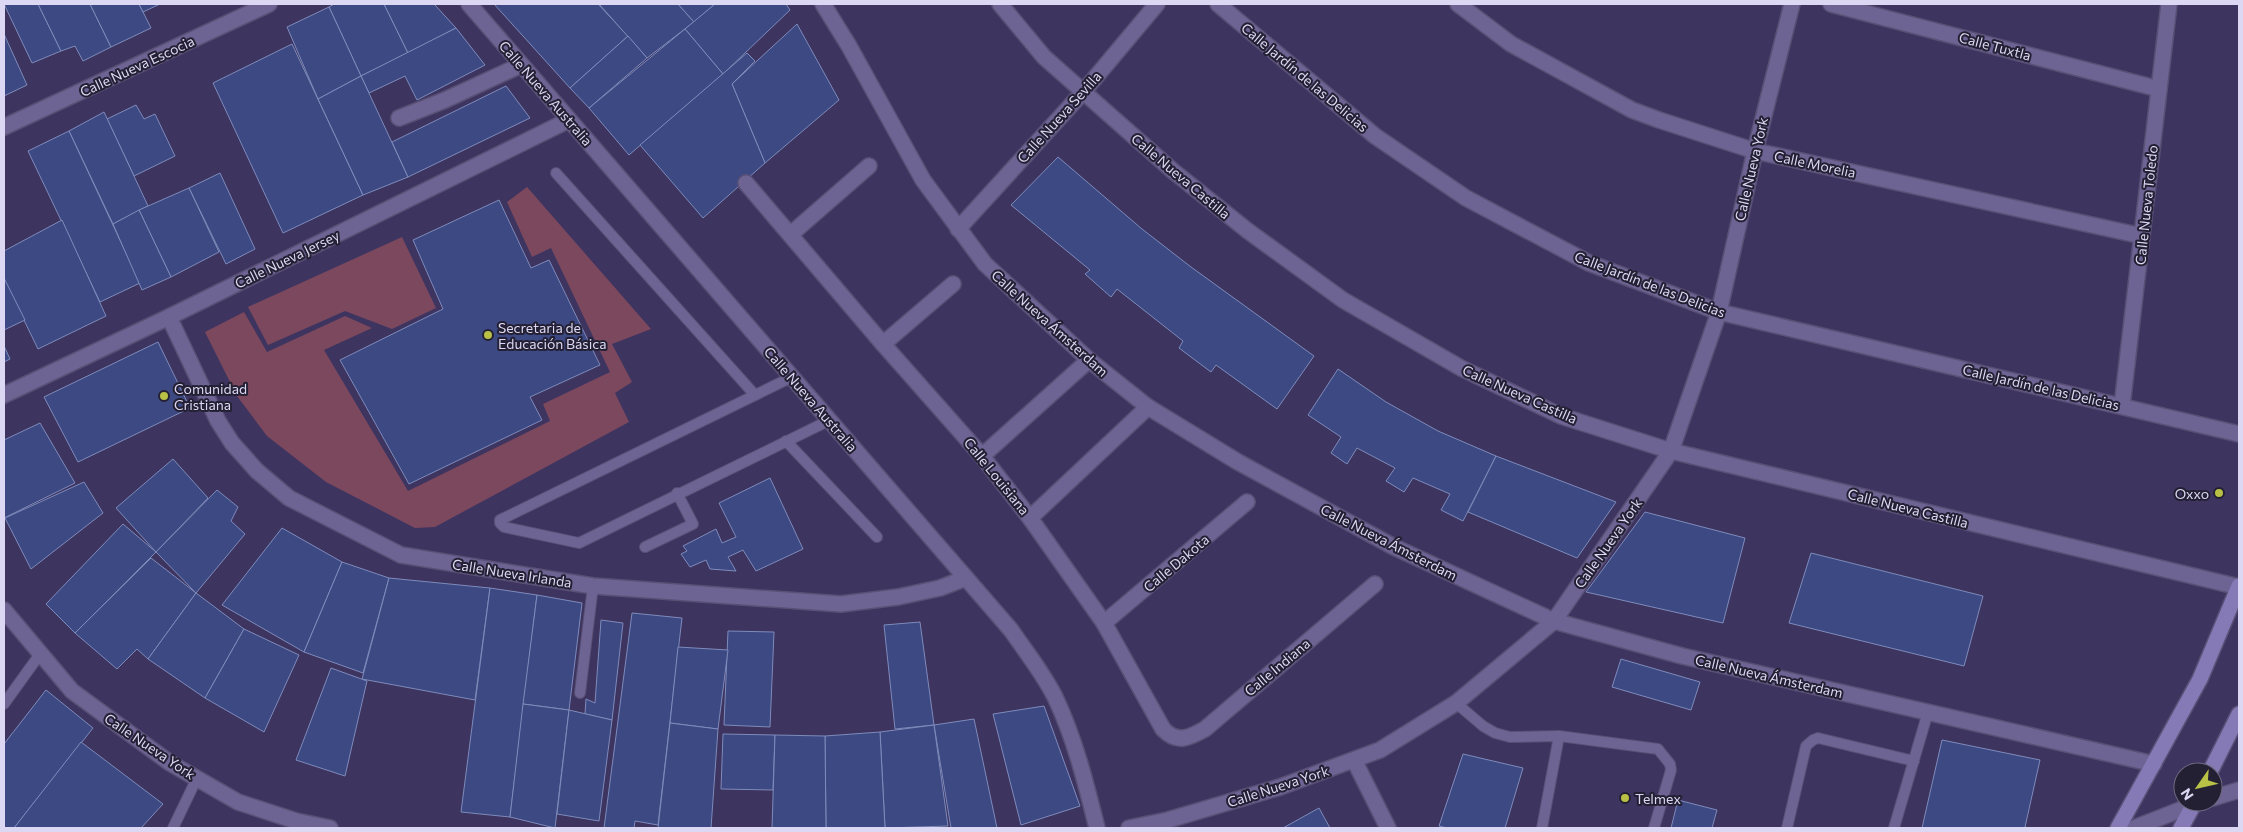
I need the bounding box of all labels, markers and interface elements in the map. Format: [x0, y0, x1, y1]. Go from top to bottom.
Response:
street label: Calle Jardín de las Delicias [1238, 19, 1372, 135]
street label: Calle Tuxtla [1957, 28, 2033, 64]
street label: Calle Nueva Escocia [77, 32, 197, 100]
street label: Calle Nueva Australia [496, 37, 596, 149]
street label: Calle Nueva Sevilla [1013, 68, 1105, 166]
street label: Calle Nueva York [1731, 115, 1771, 223]
street label: Calle Nueva Castilla [1128, 130, 1234, 222]
street label: Calle Nueva Toledo [2131, 144, 2161, 266]
street label: Calle Morelia [1773, 147, 1857, 181]
street label: Calle Nueva Jersey [232, 226, 342, 292]
street label: Calle Jardín de las Delicias [1572, 247, 1728, 321]
street label: Calle Nueva Ámsterdam [988, 266, 1112, 380]
place label: Secretaria de Educación Básica [498, 319, 607, 352]
marker: Secretaria de Educación Básica [482, 329, 494, 341]
street label: Calle Nueva Australia [761, 343, 861, 455]
street label: Calle Nueva Castilla [1460, 361, 1580, 427]
street label: Calle Jardín de las Delicias [1961, 361, 2121, 413]
place label: Comunidad Cristiana [174, 380, 247, 413]
marker: Comunidad Cristiana [158, 390, 170, 402]
street label: Calle Louisiana [961, 434, 1033, 518]
street label: Calle Nueva Castilla [1846, 485, 1970, 531]
place label: Oxxo [2175, 485, 2209, 502]
marker: Oxxo [2213, 487, 2225, 499]
street label: Calle Nueva York [1571, 494, 1646, 591]
street label: Calle Nueva Ámsterdam [1318, 500, 1460, 584]
street label: Calle Dakota [1140, 531, 1212, 595]
street label: Calle Nueva Irlanda [451, 555, 573, 591]
street label: Calle Indiana [1241, 635, 1313, 699]
street label: Calle Nueva Ámsterdam [1694, 651, 1844, 701]
street label: Calle Nueva York [101, 709, 199, 783]
street label: Calle Nueva York [1225, 761, 1331, 810]
north arrow [2173, 762, 2223, 812]
text: N [2177, 785, 2197, 804]
place label: Telmex [1635, 790, 1681, 807]
marker: Telmex [1619, 792, 1631, 804]

